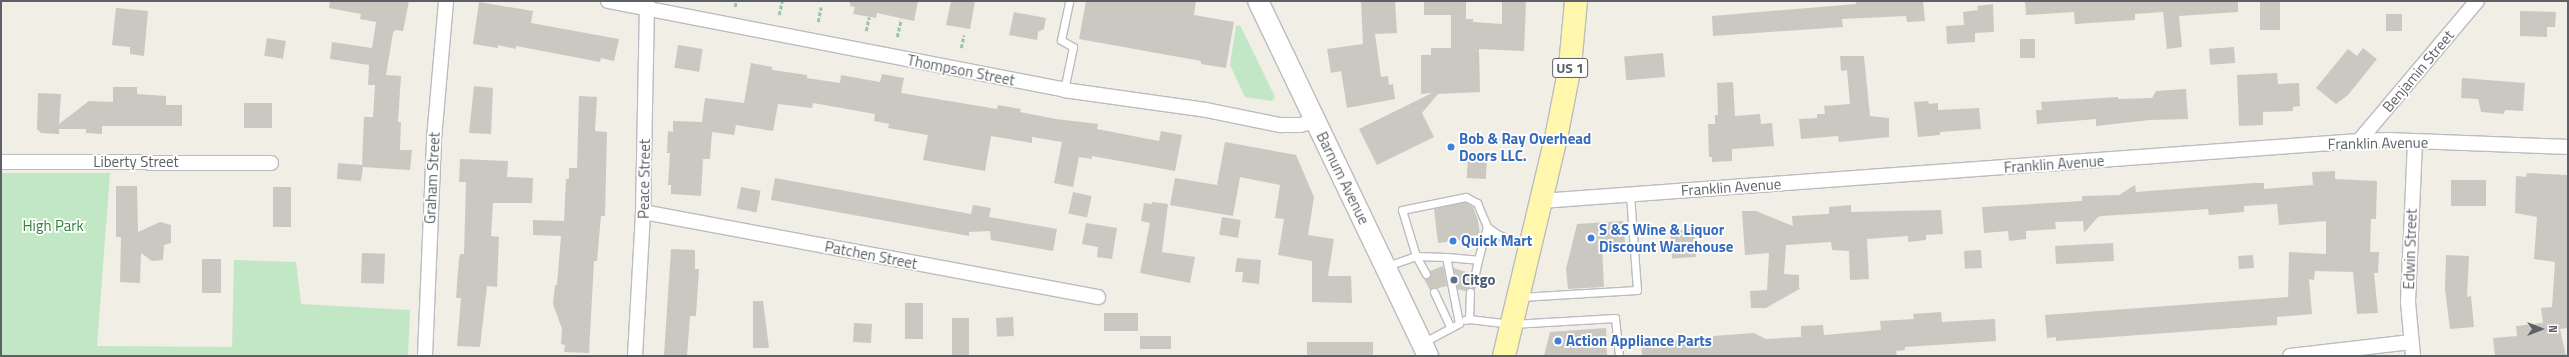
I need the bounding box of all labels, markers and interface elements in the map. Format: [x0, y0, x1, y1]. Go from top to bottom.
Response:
street label: Benjamin Street [2378, 26, 2458, 116]
street label: Thompson Street [906, 51, 1016, 89]
road number: US 1 [1552, 56, 1588, 80]
street label: Barnum Avenue [1313, 129, 1373, 227]
place label: Bob & Ray Overhead Doors LLC. [1459, 129, 1591, 164]
street label: Graham Street [421, 132, 443, 224]
street label: Franklin Avenue [2328, 133, 2428, 153]
street label: Peace Street [634, 139, 654, 219]
marker: Bob & Ray Overhead Doors LLC. [1446, 142, 1456, 152]
street label: Franklin Avenue [2003, 152, 2105, 176]
street label: Liberty Street [93, 153, 179, 171]
street label: Franklin Avenue [1680, 175, 1782, 199]
street label: Edwin Street [2400, 208, 2420, 290]
park label: High Park [22, 217, 84, 235]
place label: S &S Wine & Liquor Discount Warehouse [1599, 220, 1733, 255]
place label: Quick Mart [1461, 232, 1532, 250]
marker: S &S Wine & Liquor Discount Warehouse [1586, 233, 1596, 243]
marker: Quick Mart [1448, 236, 1458, 246]
street label: Patchen Street [823, 237, 919, 273]
place label: Citgo [1462, 271, 1495, 289]
marker: Citgo [1449, 275, 1459, 285]
north arrow [2521, 309, 2561, 349]
text: N [2545, 325, 2561, 333]
place label: Action Appliance Parts [1566, 332, 1712, 350]
marker: Action Appliance Parts [1553, 336, 1563, 346]

